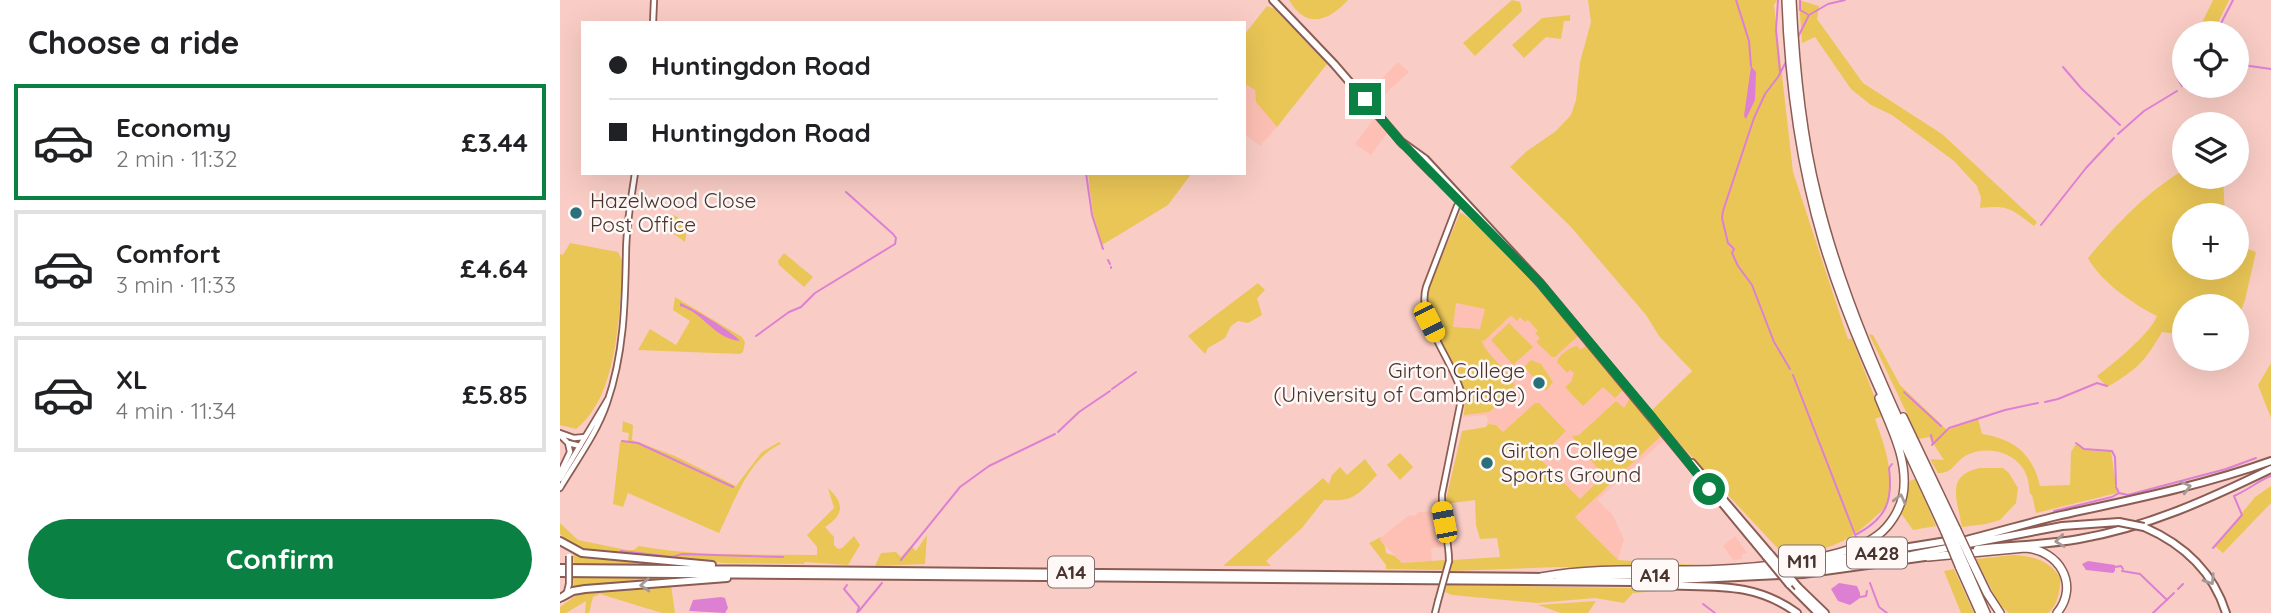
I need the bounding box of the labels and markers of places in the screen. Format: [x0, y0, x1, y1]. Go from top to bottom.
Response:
place label: Hazelwood Close Post Office [590, 187, 756, 237]
marker: Hazelwood Close Post Office [568, 205, 584, 221]
place label: Girton College (University of Cambridge) [1273, 357, 1525, 407]
marker: Girton College (University of Cambridge) [1531, 375, 1547, 391]
place label: Girton College Sports Ground [1501, 437, 1641, 487]
marker: Girton College Sports Ground [1479, 455, 1495, 471]

